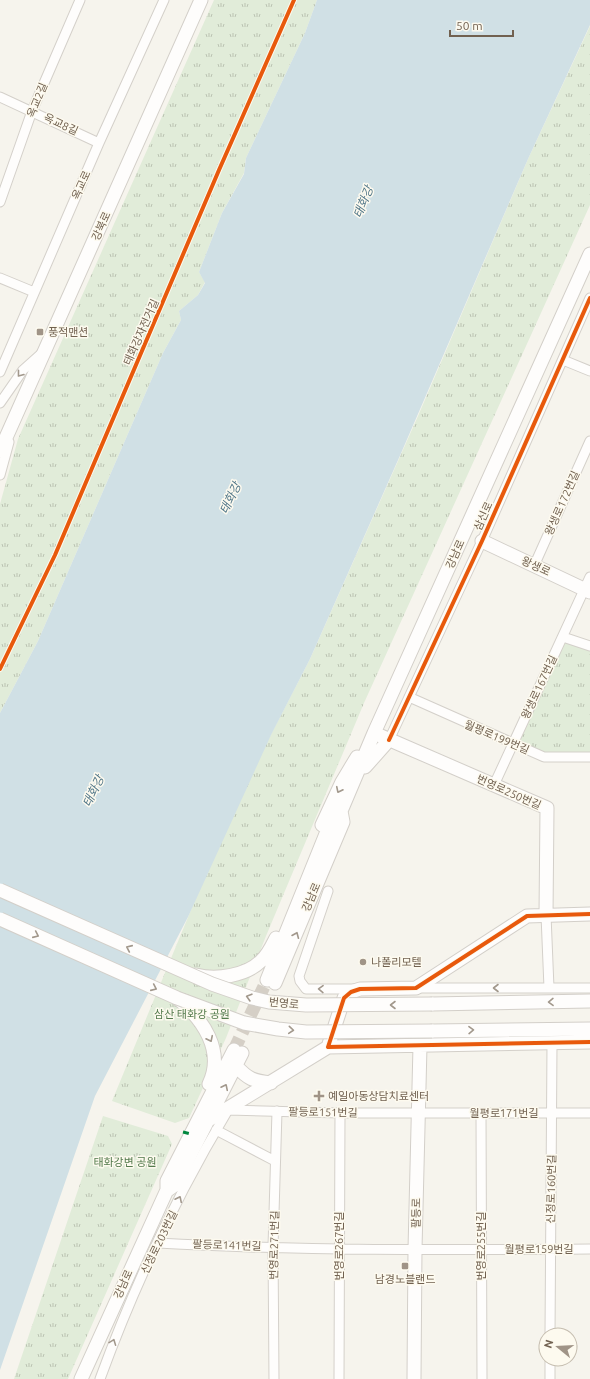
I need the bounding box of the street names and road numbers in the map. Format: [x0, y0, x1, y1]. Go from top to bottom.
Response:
street label: 옥교2길 [25, 81, 49, 119]
street label: 옥교8길 [42, 111, 80, 137]
street label: 옥교로 [69, 169, 93, 201]
street label: 강북로 [89, 210, 113, 242]
street label: 태화강자전거길 [121, 297, 161, 367]
street label: 왕생로172번길 [542, 469, 582, 537]
street label: 삼신로 [471, 500, 495, 532]
street label: 강남로 [443, 538, 467, 570]
street label: 왕생로 [520, 554, 552, 578]
street label: 왕생로167번길 [519, 653, 559, 721]
street label: 월평로199번길 [463, 718, 531, 756]
street label: 번영로250번길 [475, 772, 543, 812]
street label: 강남로 [300, 881, 322, 913]
street label: 번영로 [268, 995, 300, 1011]
street label: 팔등로151번길 [288, 1105, 358, 1119]
street label: 월평로171번길 [469, 1107, 539, 1119]
street label: 신정로160번길 [544, 1154, 558, 1224]
street label: 팔등로 [410, 1198, 422, 1228]
street label: 신정로203번길 [138, 1208, 180, 1276]
street label: 번영로271번길 [267, 1210, 281, 1280]
street label: 번영로267번길 [333, 1211, 345, 1281]
street label: 번영로255번길 [475, 1211, 487, 1281]
street label: 팔등로141번길 [192, 1238, 262, 1252]
street label: 월평로159번길 [504, 1243, 574, 1255]
street label: 강남로 [111, 1268, 135, 1300]

